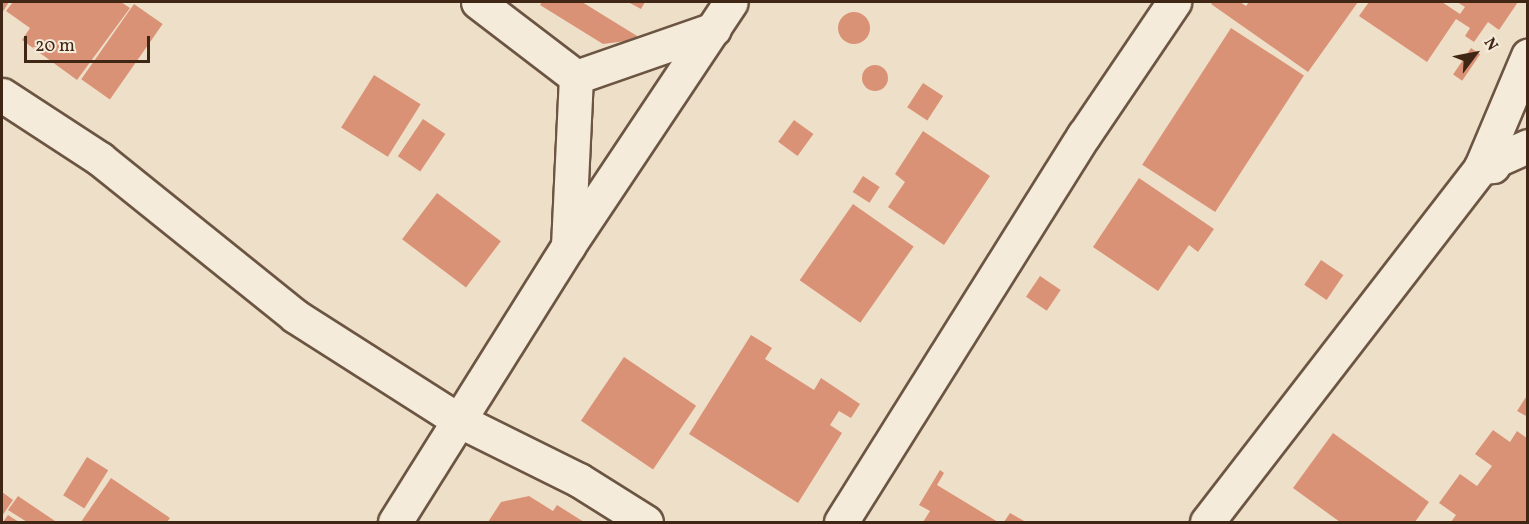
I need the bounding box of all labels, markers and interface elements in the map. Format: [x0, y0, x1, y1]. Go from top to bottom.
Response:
scale bar [27, 24, 153, 62]
north arrow [1445, 24, 1505, 84]
text: 20 m [35, 34, 75, 59]
text: N [1478, 34, 1503, 55]

